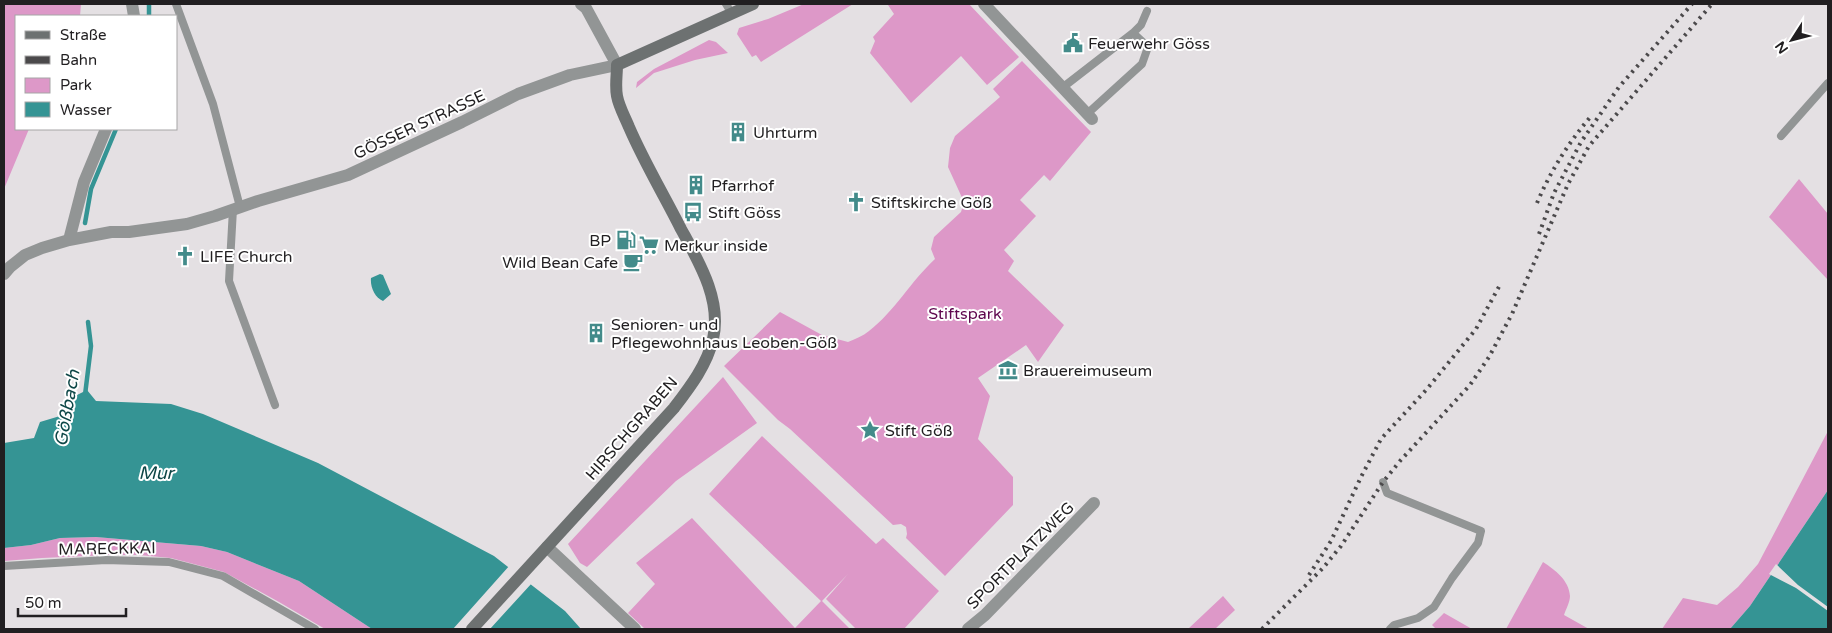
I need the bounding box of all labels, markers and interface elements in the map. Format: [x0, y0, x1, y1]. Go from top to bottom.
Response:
legend [15, 15, 178, 130]
north arrow [1767, 15, 1817, 65]
text: Straße [60, 26, 106, 44]
public building icon: Feuerwehr Göss [1062, 32, 1084, 54]
place label: Feuerwehr Göss [1088, 34, 1210, 54]
text: N [1772, 38, 1792, 57]
text: Bahn [60, 51, 97, 69]
text: Park [60, 76, 92, 94]
street label: GÖSSER STRASSE [350, 86, 488, 164]
text: Wasser [60, 101, 112, 119]
building icon: Uhrturm [727, 121, 749, 143]
place label: Uhrturm [753, 123, 817, 143]
building icon: Pfarrhof [685, 174, 707, 196]
place label: Pfarrhof [711, 176, 775, 196]
church icon: Stiftskirche Göß [845, 191, 867, 213]
place label: Stiftskirche Göß [871, 193, 992, 213]
bus stop icon: Stift Göss [682, 201, 704, 223]
place label: Stift Göss [708, 203, 781, 223]
fuel station icon: BP [615, 229, 637, 251]
place label: BP [589, 231, 611, 251]
supermarket icon: Merkur inside [638, 234, 660, 256]
place label: Merkur inside [664, 236, 768, 256]
church icon: LIFE Church [174, 245, 196, 267]
place label: LIFE Church [200, 247, 293, 267]
cafe icon: Wild Bean Cafe [622, 251, 644, 273]
place label: Wild Bean Cafe [502, 253, 618, 273]
park label: Stiftspark [928, 304, 1002, 324]
place label: Senioren- und Pflegewohnhaus Leoben-Göß [611, 315, 837, 353]
building icon: Senioren- und Pflegewohnhaus Leoben-Göß [585, 322, 607, 344]
museum icon: Brauereimuseum [997, 359, 1019, 381]
place label: Brauereimuseum [1023, 361, 1152, 381]
water label: Gößbach [49, 367, 85, 448]
street label: HIRSCHGRABEN [581, 373, 682, 485]
place icon: Stift Göß [859, 419, 881, 441]
place label: Stift Göß [885, 421, 953, 441]
water label: Mur [138, 462, 176, 484]
street label: SPORTPLATZWEG [963, 498, 1079, 614]
street label: MARECKKAI [58, 538, 156, 560]
scale bar [18, 586, 125, 618]
text: 50 m [25, 594, 62, 612]

